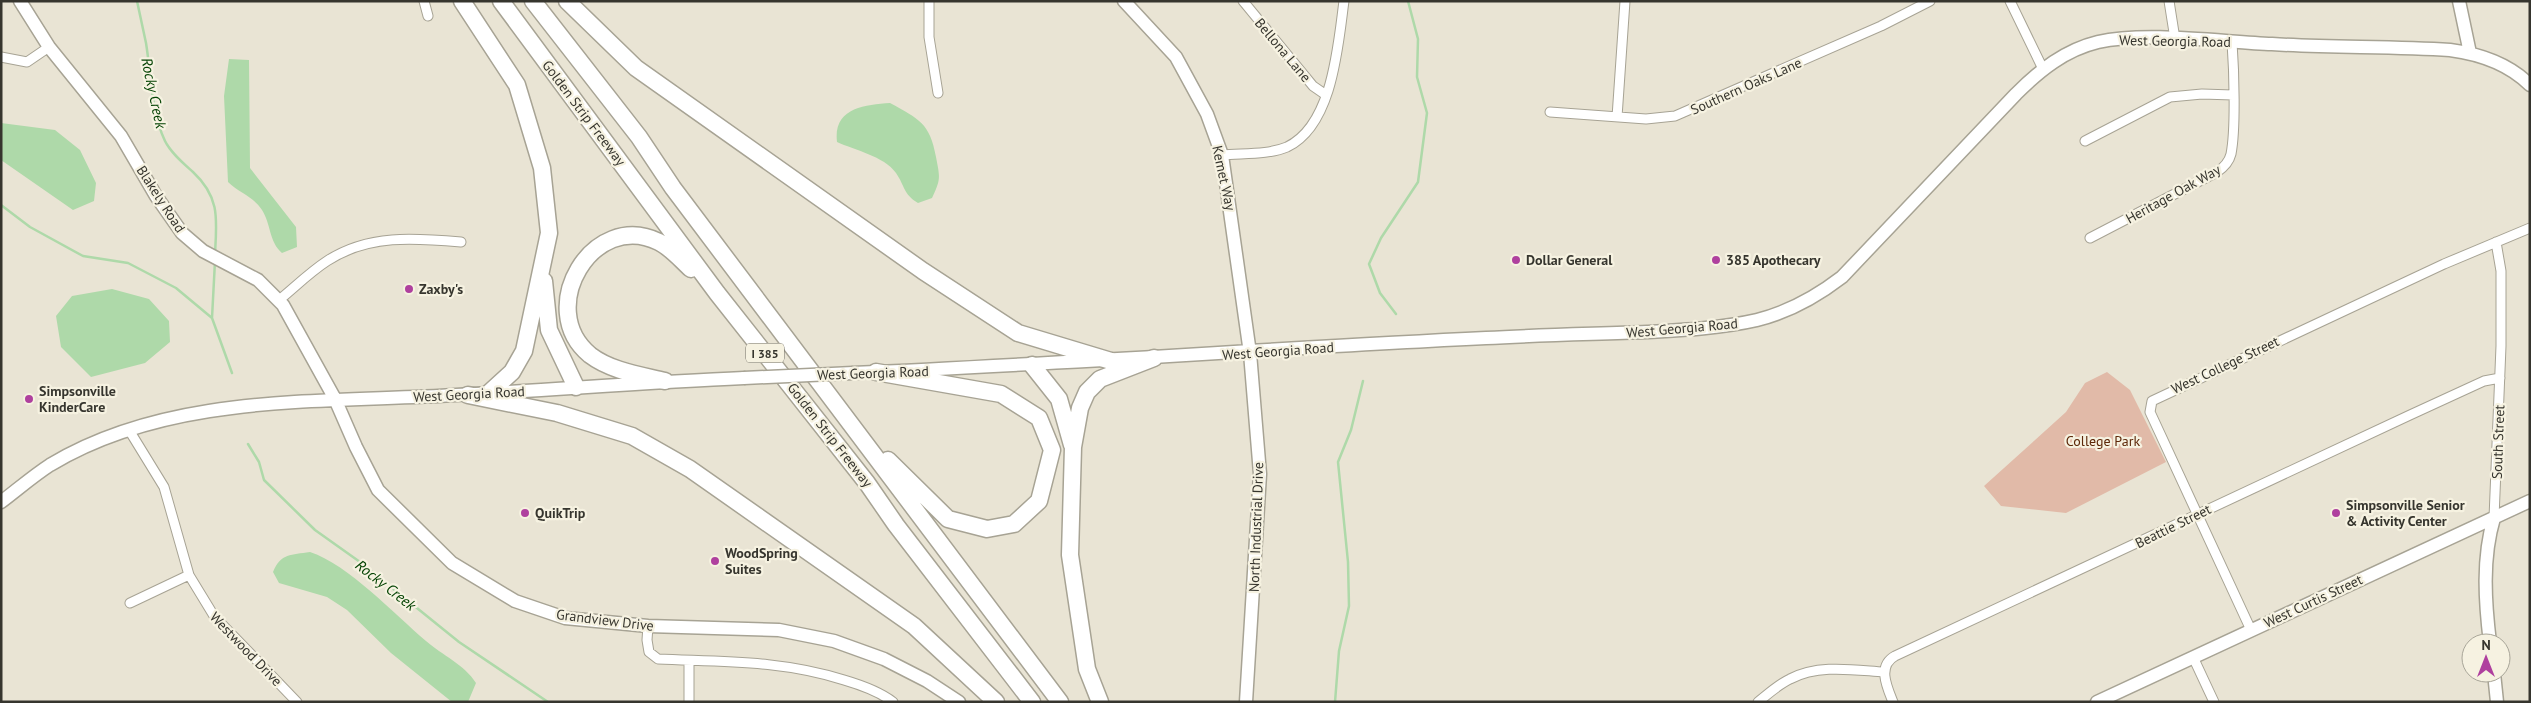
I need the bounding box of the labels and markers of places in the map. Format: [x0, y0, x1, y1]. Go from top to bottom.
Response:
place label: Dollar General [1526, 251, 1613, 269]
place label: 385 Apothecary [1726, 251, 1821, 269]
marker: Dollar General [1510, 254, 1522, 266]
marker: 385 Apothecary [1710, 254, 1722, 266]
place label: Zaxby's [419, 280, 463, 298]
marker: Zaxby's [403, 283, 415, 295]
place label: Simpsonville KinderCare [39, 382, 116, 416]
marker: Simpsonville KinderCare [23, 393, 35, 405]
place label: Simpsonville Senior & Activity Center [2346, 496, 2465, 530]
place label: QuikTrip [535, 504, 586, 522]
marker: QuikTrip [519, 507, 531, 519]
marker: Simpsonville Senior & Activity Center [2330, 507, 2342, 519]
place label: WoodSpring Suites [725, 544, 798, 578]
marker: WoodSpring Suites [709, 555, 721, 567]

